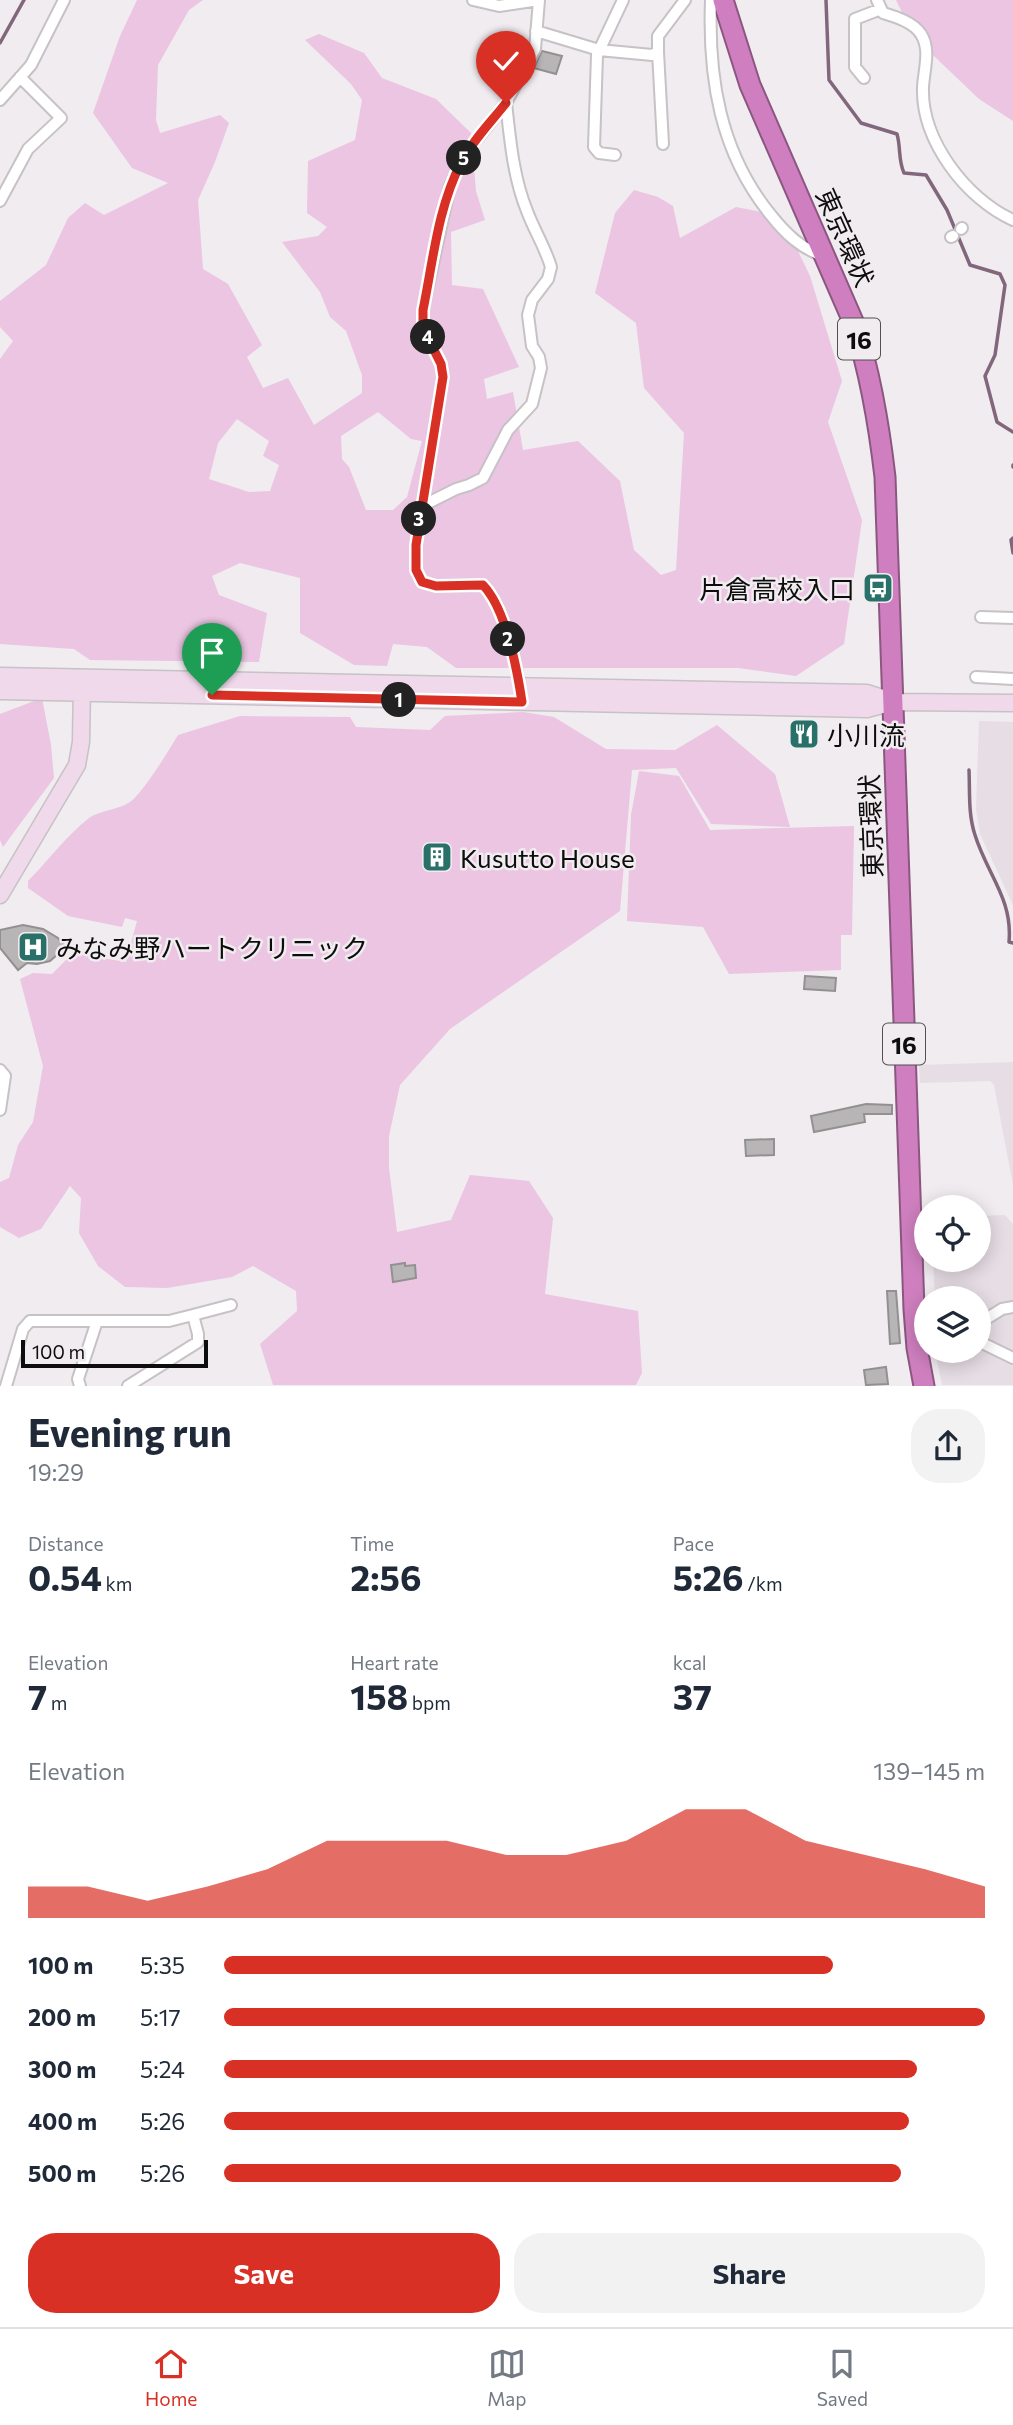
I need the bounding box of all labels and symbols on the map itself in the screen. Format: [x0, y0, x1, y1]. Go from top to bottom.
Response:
pin [476, 31, 536, 103]
pin: 5 [447, 140, 482, 176]
street label: 東京環状 [811, 183, 881, 291]
road number: 16 [838, 318, 880, 360]
pin: 4 [410, 320, 446, 354]
pin: 3 [402, 502, 436, 536]
bus stop icon: 片倉高校入口 [861, 571, 895, 605]
place label: 片倉高校入口 [699, 573, 855, 604]
pin: 2 [490, 622, 526, 656]
pin [182, 623, 242, 695]
pin: 1 [382, 682, 416, 718]
restaurant icon: 小川流 [787, 717, 821, 751]
place label: 小川流 [827, 719, 905, 750]
street label: 東京環状 [853, 773, 887, 879]
building icon: Kusutto House [420, 840, 454, 874]
place label: Kusutto House [460, 842, 635, 873]
hospital icon: みなみ野ハートクリニック [16, 930, 50, 964]
place label: みなみ野ハートクリニック [56, 932, 368, 963]
road number: 16 [883, 1024, 925, 1064]
scale bar [21, 1336, 208, 1368]

